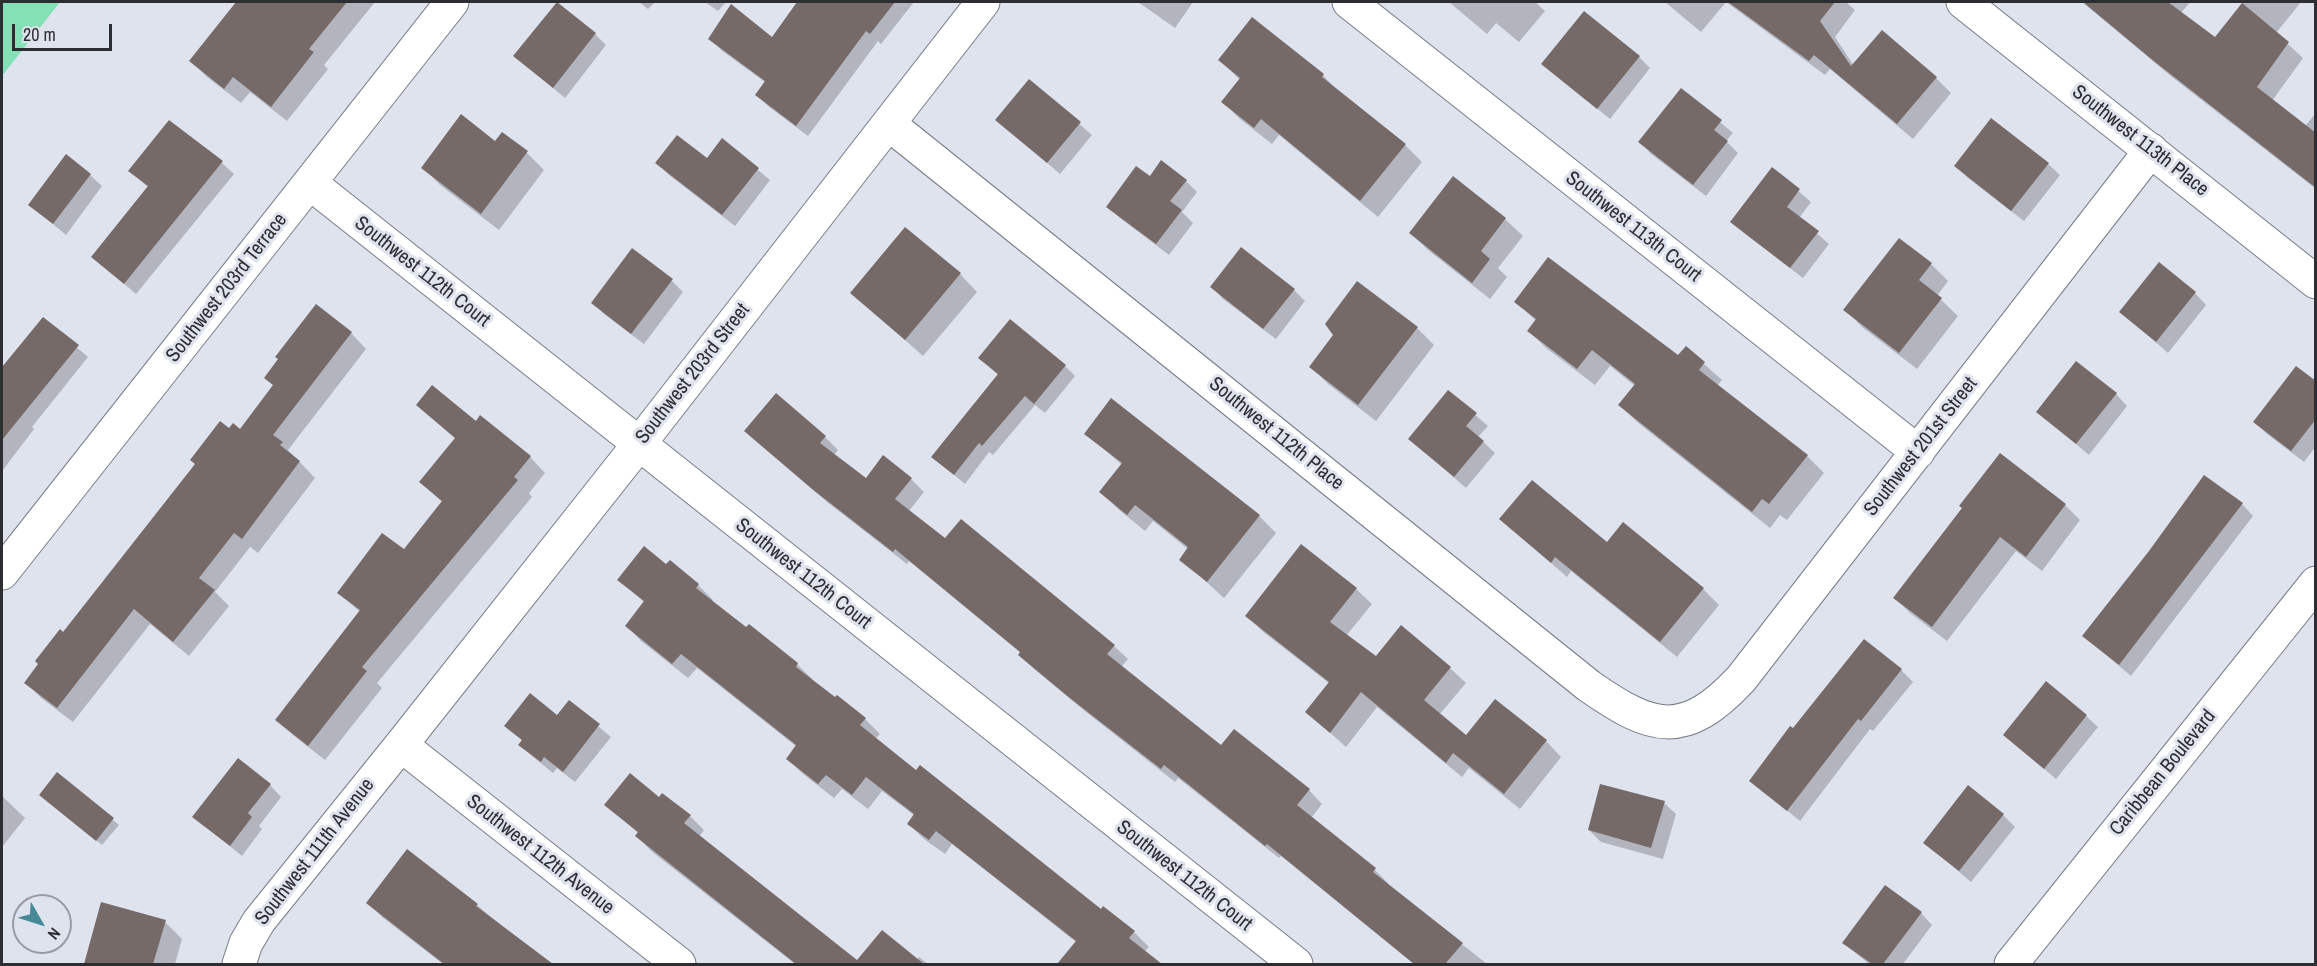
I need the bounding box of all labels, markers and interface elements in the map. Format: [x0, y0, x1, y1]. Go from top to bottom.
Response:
scale bar [15, 12, 116, 50]
text: 20 m [23, 22, 56, 47]
street label: Southwest 113th Place [2067, 80, 2213, 202]
street label: Southwest 113th Court [1560, 167, 1706, 287]
street label: Southwest 203rd Terrace [161, 209, 293, 367]
street label: Southwest 112th Court [349, 212, 495, 332]
street label: Southwest 203rd Street [631, 299, 755, 449]
street label: Southwest 112th Place [1204, 372, 1348, 496]
street label: Southwest 201st Street [1859, 373, 1983, 521]
street label: Southwest 112th Court [730, 514, 876, 634]
street label: Caribbean Boulevard [2105, 705, 2221, 841]
street label: Southwest 111th Avenue [250, 774, 380, 930]
street label: Southwest 112th Avenue [461, 790, 619, 920]
street label: Southwest 112th Court [1111, 816, 1257, 936]
north arrow [12, 894, 72, 954]
text: N [43, 923, 66, 945]

